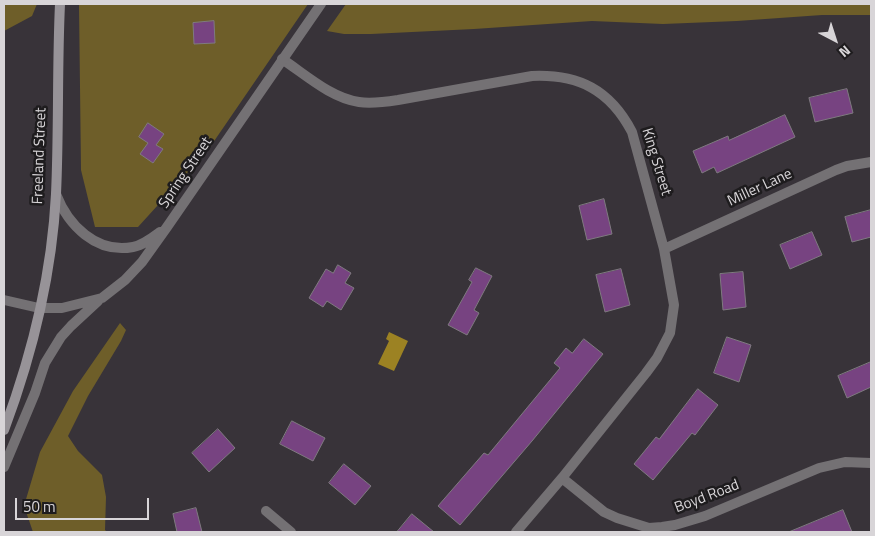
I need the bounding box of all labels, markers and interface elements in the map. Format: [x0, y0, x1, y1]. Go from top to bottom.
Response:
north arrow [810, 15, 860, 65]
text: N [835, 41, 855, 63]
street label: Freeland Street [29, 107, 51, 205]
street label: King Street [637, 126, 675, 198]
street label: Spring Street [156, 134, 216, 212]
street label: Miller Lane [725, 165, 795, 211]
street label: Boyd Road [672, 476, 742, 518]
scale bar [18, 488, 151, 520]
text: 50 m [23, 495, 56, 518]

